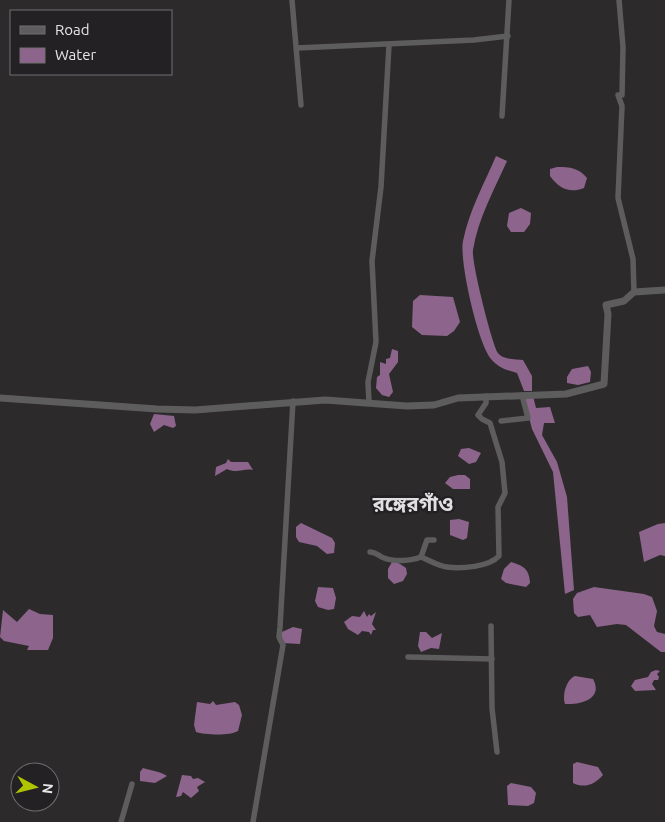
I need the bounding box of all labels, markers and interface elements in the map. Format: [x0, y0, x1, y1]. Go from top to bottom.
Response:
legend [10, 10, 172, 75]
text: Road [55, 21, 90, 38]
text: Water [55, 46, 96, 63]
district label: রঙ্গেরগাঁও [372, 492, 453, 515]
north arrow [10, 762, 60, 812]
text: N [39, 782, 56, 795]

